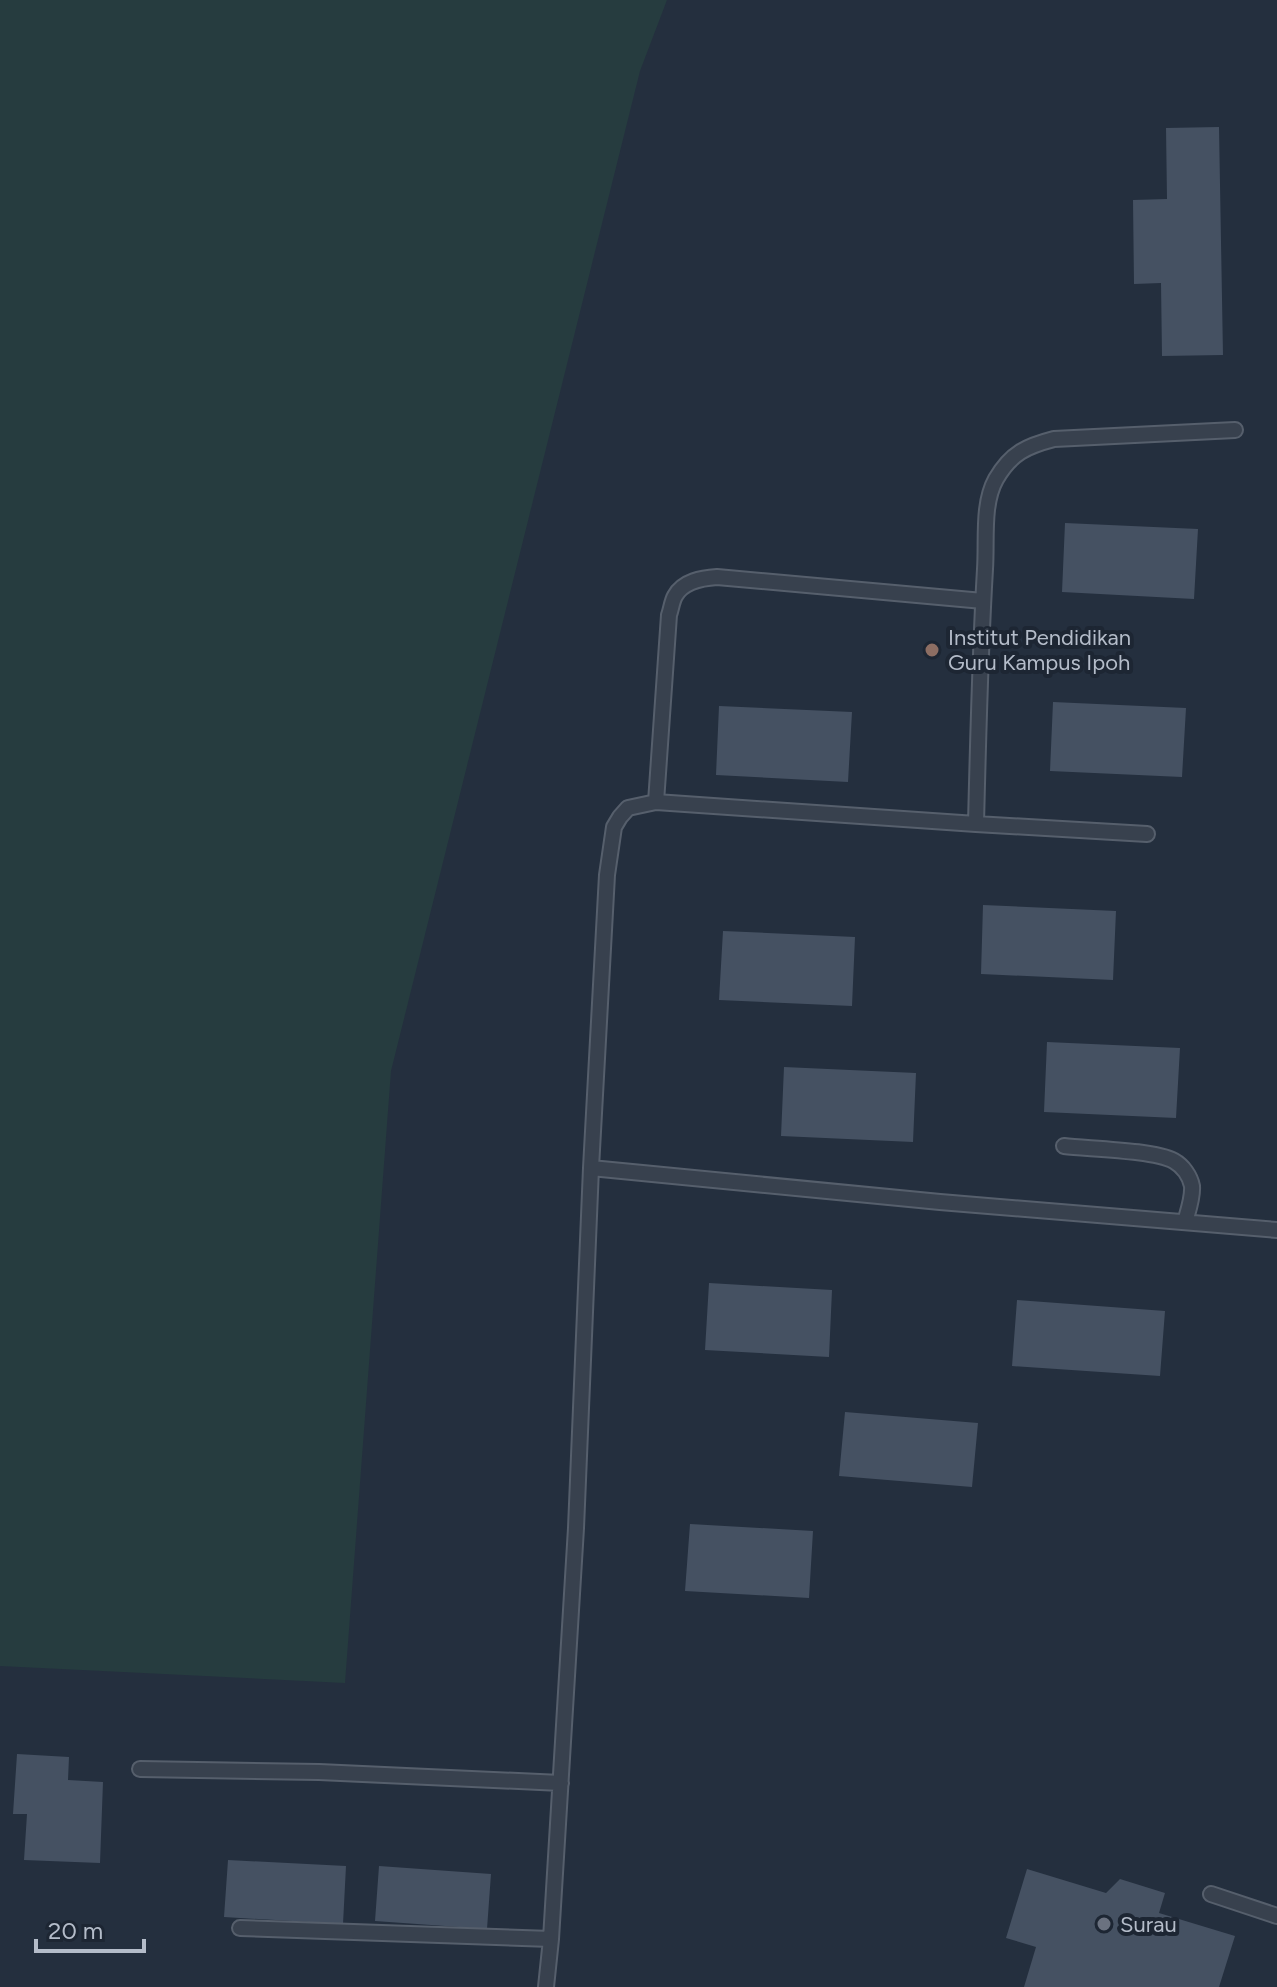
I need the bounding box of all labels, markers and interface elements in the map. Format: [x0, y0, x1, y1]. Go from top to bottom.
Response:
place label: Institut Pendidikan Guru Kampus Ipoh [948, 624, 1131, 676]
marker: Institut Pendidikan Guru Kampus Ipoh [923, 641, 941, 659]
scale bar [36, 1903, 144, 1953]
place label: Surau [1120, 1911, 1177, 1938]
marker: Surau [1095, 1915, 1113, 1933]
text: 20 m [48, 1916, 103, 1945]

